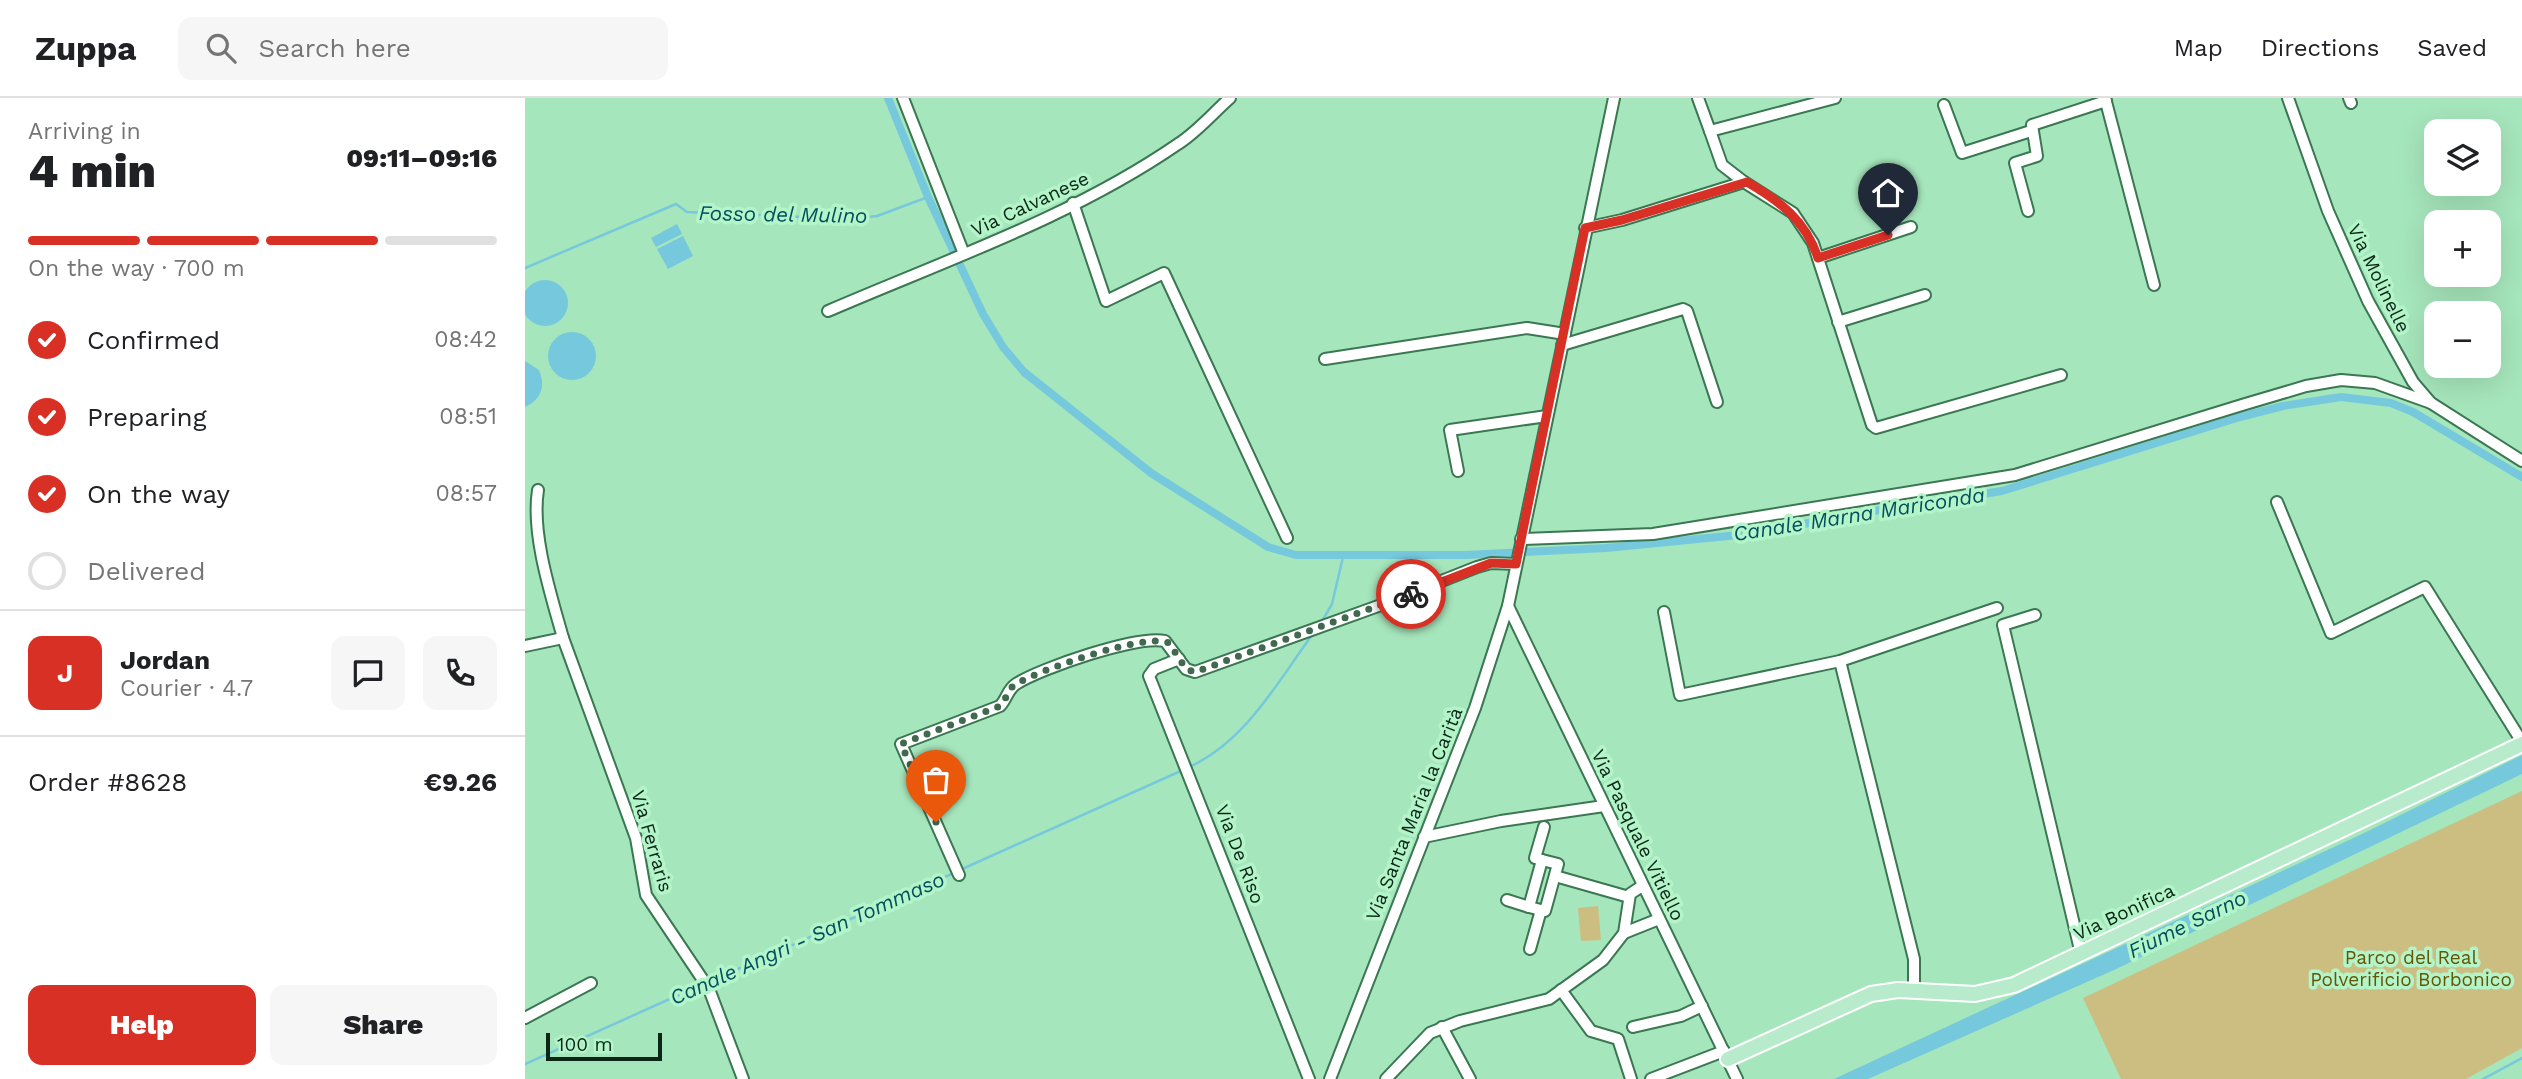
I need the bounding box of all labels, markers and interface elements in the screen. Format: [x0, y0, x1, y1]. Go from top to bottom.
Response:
search box [178, 17, 668, 80]
text: Zuppa [35, 29, 136, 68]
icon: search [202, 29, 240, 67]
text: Search here [258, 33, 411, 63]
text: Map [2174, 34, 2223, 62]
text: Directions [2261, 34, 2379, 62]
text: Saved [2417, 34, 2487, 62]
text: Arriving in [28, 118, 141, 145]
map controls [2424, 119, 2501, 378]
button: layers [2424, 119, 2501, 196]
text: 09:11–09:16 [346, 143, 497, 173]
text: 4 min [28, 144, 156, 198]
pin [1858, 163, 1918, 235]
street label: Via Calvanese [967, 167, 1093, 241]
icon: home [1869, 174, 1907, 212]
water label: Fosso del Mulino [698, 200, 868, 228]
button: + [2424, 210, 2501, 287]
street label: Via Molinelle [2343, 220, 2415, 336]
text: On the way · 700 m [28, 255, 245, 282]
button: − [2424, 301, 2501, 378]
icon: check [28, 321, 66, 359]
text: Confirmed [87, 325, 220, 355]
text: 08:42 [434, 326, 497, 353]
icon: check [28, 398, 66, 436]
text: Preparing [87, 402, 207, 432]
text: 08:51 [439, 403, 497, 430]
icon: check [28, 475, 66, 513]
text: On the way [87, 479, 230, 509]
text: 08:57 [435, 480, 497, 507]
water label: Canale Marna Mariconda [1731, 482, 1987, 546]
text: Delivered [87, 556, 206, 586]
courier [1376, 559, 1446, 629]
icon: bike [1392, 575, 1430, 613]
button: chat [331, 636, 405, 710]
button: phone [423, 636, 497, 710]
text: Jordan [120, 645, 210, 675]
text: J [57, 658, 73, 688]
text: Courier · 4.7 [120, 675, 253, 702]
street label: Via Santa Maria la Carità [1361, 704, 1467, 924]
street label: Via Pasquale Vitiello [1586, 746, 1690, 924]
pin [906, 750, 966, 822]
icon: bag [917, 761, 955, 799]
text: Order #8628 [28, 767, 187, 797]
text: €9.26 [424, 767, 497, 797]
street label: Via Ferraris [627, 788, 677, 894]
street label: Via De Riso [1211, 801, 1269, 907]
water label: Canale Angri - San Tommaso [666, 866, 948, 1010]
street label: Via Bonifica [2070, 879, 2178, 945]
water label: Fiume Sarno [2124, 885, 2250, 963]
park label: Parco del Real Polverificio Borbonico [2310, 946, 2512, 991]
button: Help [28, 985, 256, 1065]
button: Share [270, 985, 497, 1065]
scale bar [546, 1030, 661, 1062]
text: 100 m [557, 1033, 613, 1056]

